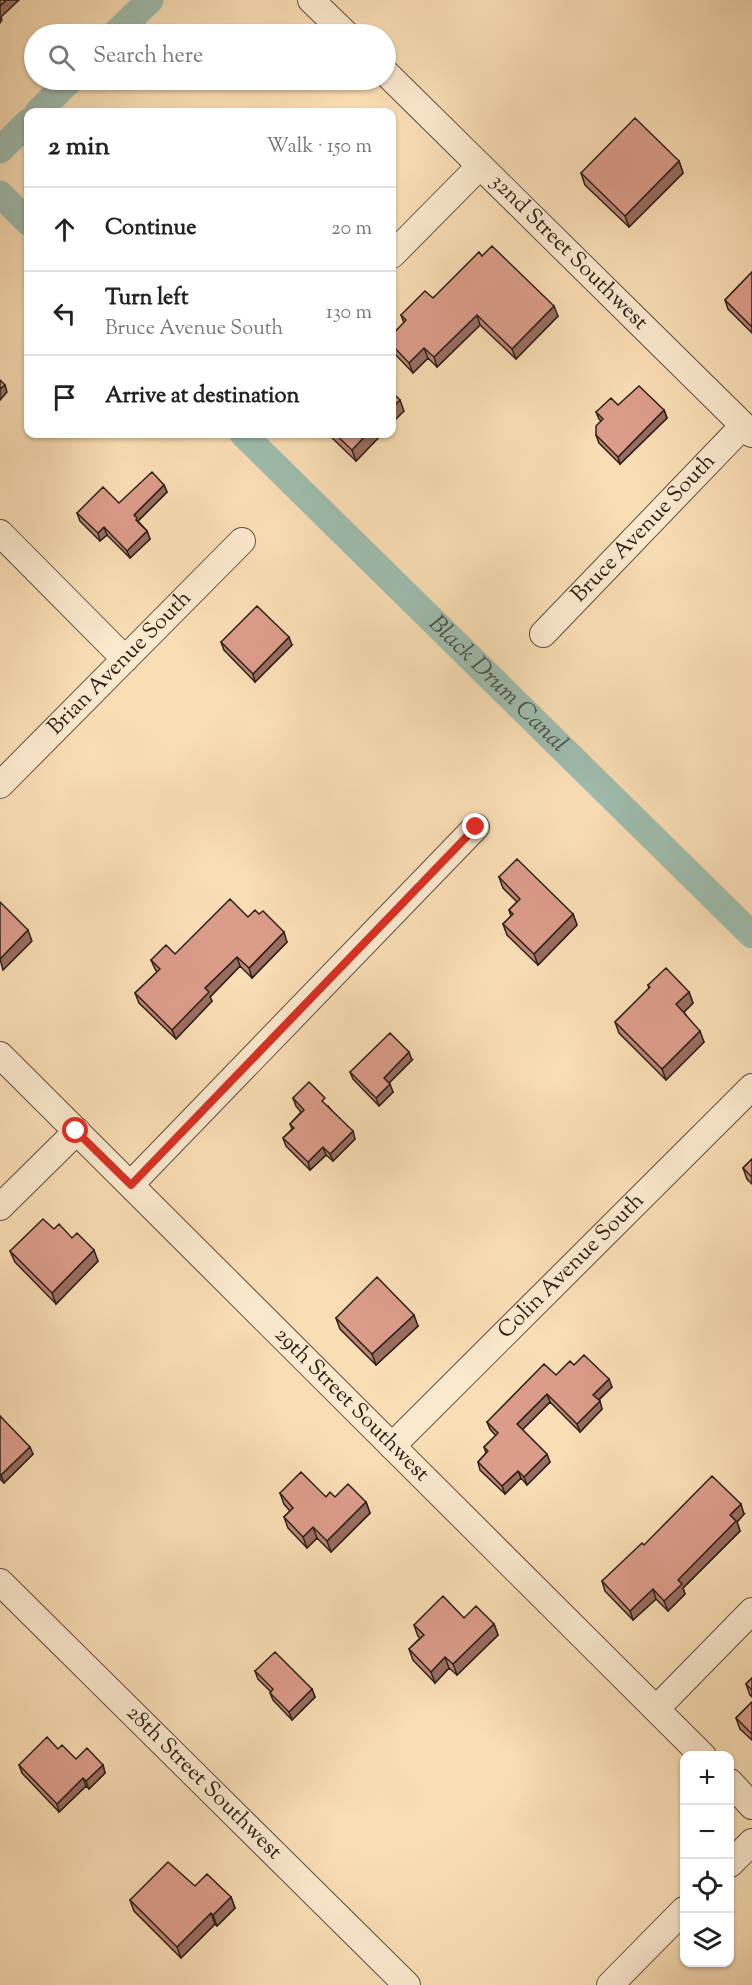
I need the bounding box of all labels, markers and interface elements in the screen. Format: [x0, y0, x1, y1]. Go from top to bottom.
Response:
search box [24, 24, 396, 90]
icon: search [45, 41, 78, 74]
text: Search here [93, 41, 203, 73]
text: 2 min [48, 129, 110, 166]
text: Walk · 150 m [266, 133, 372, 162]
street label: 32nd Street Southwest [482, 167, 655, 339]
icon: ahead [48, 213, 81, 246]
text: Continue [105, 213, 196, 245]
text: 20 m [331, 215, 372, 244]
text: Turn left [105, 283, 188, 315]
icon: left [48, 297, 81, 330]
text: 130 m [326, 299, 372, 328]
text: Bruce Avenue South [105, 315, 283, 344]
icon: arrive [48, 381, 81, 414]
text: Arrive at destination [105, 381, 300, 413]
street label: Bruce Avenue South [565, 447, 724, 611]
street label: Brian Avenue South [41, 584, 200, 743]
water label: Black Drum Canal [420, 608, 575, 761]
route end [462, 813, 488, 839]
route start [62, 1117, 88, 1143]
street label: Colin Avenue South [491, 1186, 653, 1347]
street label: 29th Street Southwest [266, 1320, 436, 1490]
street label: 28th Street Southwest [118, 1699, 289, 1868]
map controls [680, 1751, 734, 1967]
button: + [680, 1751, 734, 1805]
button: − [680, 1805, 734, 1859]
button: locate [680, 1859, 734, 1913]
button: layers [680, 1913, 734, 1967]

